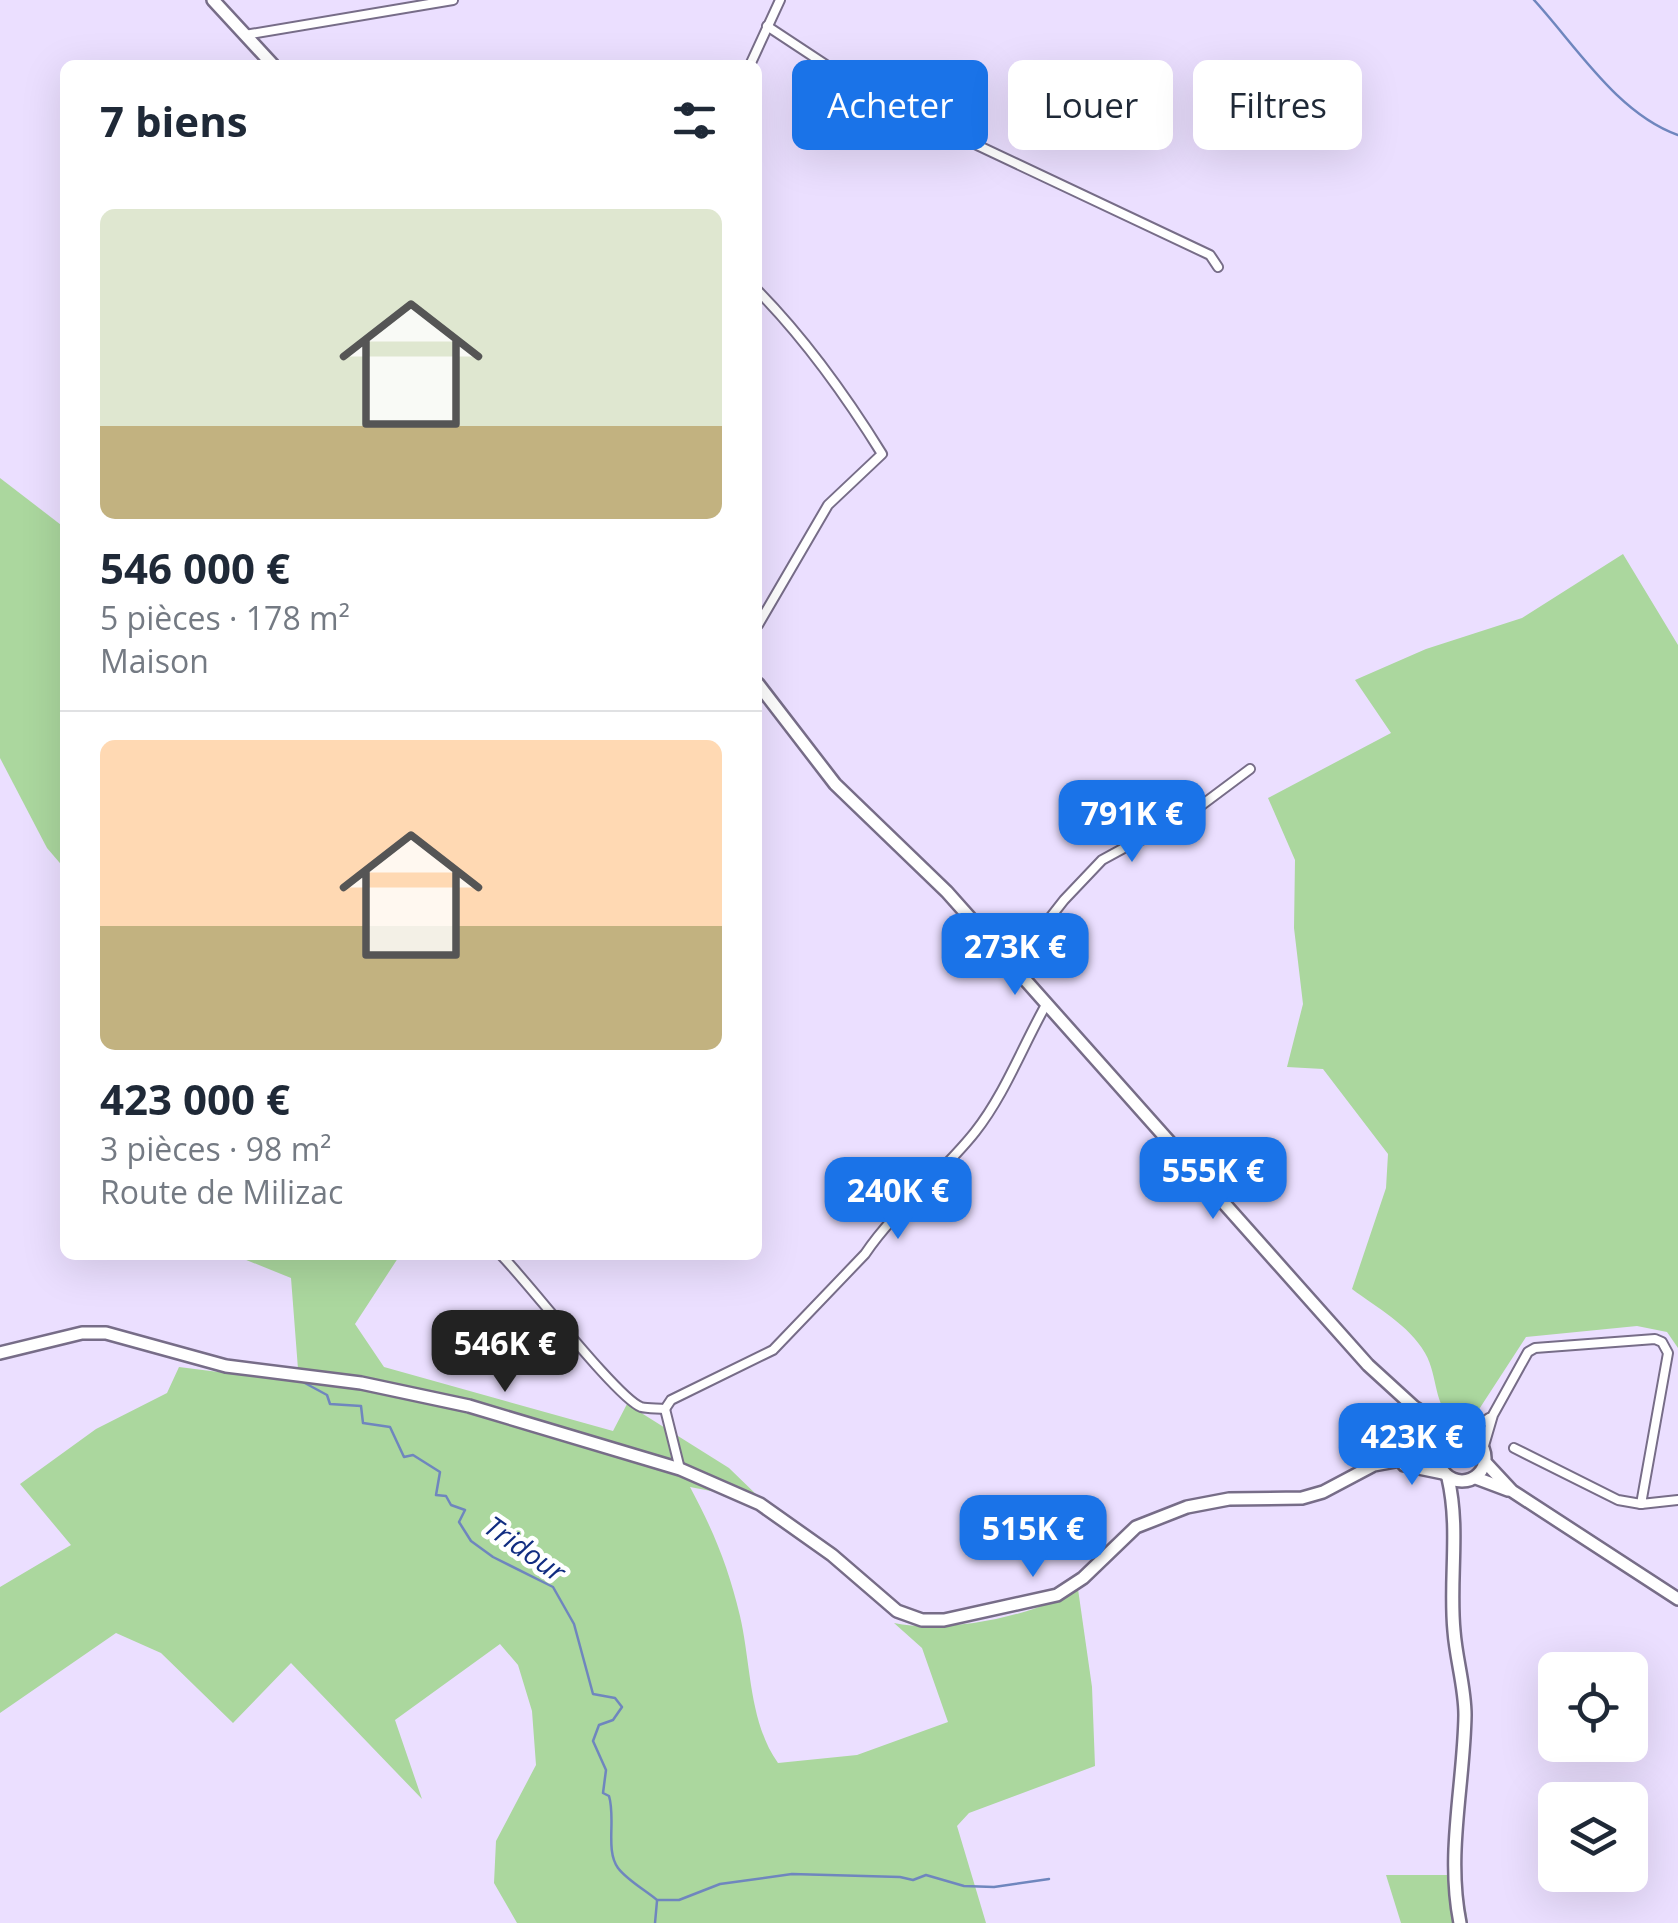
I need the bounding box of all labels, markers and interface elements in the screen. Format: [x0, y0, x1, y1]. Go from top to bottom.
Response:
chip: Acheter [792, 60, 988, 150]
chip: Louer [1008, 60, 1173, 150]
chip: Filtres [1193, 60, 1362, 150]
text: 7 biens [100, 92, 248, 149]
icon: filters [667, 93, 722, 148]
icon: home [321, 274, 501, 454]
text: 546 000 € [100, 539, 290, 596]
text: 5 pièces · 178 m² [100, 596, 350, 639]
text: Maison [100, 639, 209, 682]
pin: 791K € [1051, 780, 1213, 865]
text: 791K € [1081, 791, 1183, 834]
icon: home [321, 805, 501, 985]
pin: 273K € [934, 913, 1096, 998]
text: 273K € [964, 924, 1066, 967]
text: 423 000 € [100, 1070, 290, 1127]
text: 3 pièces · 98 m² [100, 1127, 331, 1170]
pin: 555K € [1132, 1137, 1294, 1222]
text: 555K € [1162, 1148, 1264, 1191]
pin: 240K € [817, 1157, 979, 1242]
text: 240K € [847, 1168, 949, 1211]
text: Route de Milizac [100, 1170, 343, 1213]
pin: 546K € [424, 1310, 586, 1395]
text: 546K € [454, 1321, 556, 1364]
pin: 423K € [1331, 1403, 1493, 1488]
text: 423K € [1361, 1414, 1463, 1457]
pin: 515K € [952, 1495, 1114, 1580]
water label: Tridour [477, 1506, 575, 1590]
text: 515K € [982, 1506, 1084, 1549]
map controls [1538, 1652, 1648, 1892]
button: locate [1538, 1652, 1648, 1762]
button: layers [1538, 1782, 1648, 1892]

